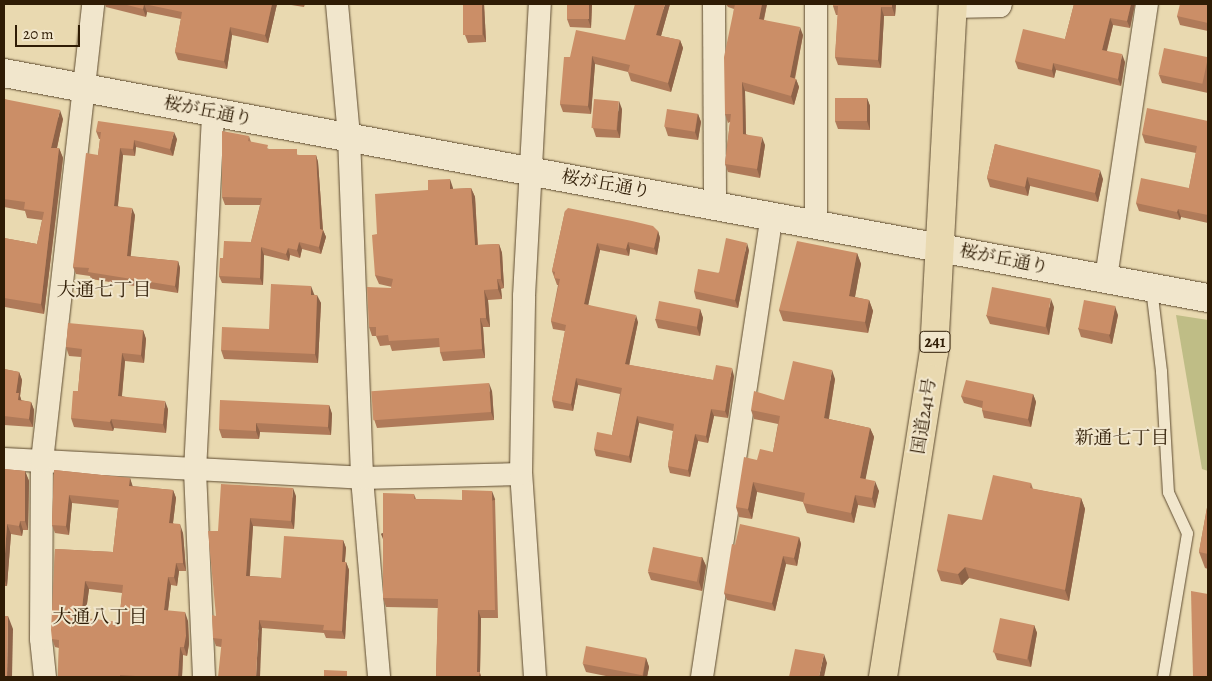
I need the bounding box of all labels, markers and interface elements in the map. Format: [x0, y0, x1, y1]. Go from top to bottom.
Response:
scale bar [18, 15, 82, 47]
text: 20 m [23, 24, 54, 44]
street label: 桜が丘通り [162, 92, 254, 130]
street label: 桜が丘通り [560, 166, 652, 202]
street label: 桜が丘通り [958, 240, 1050, 278]
district label: 大通七丁目 [57, 280, 151, 302]
road number: 241 [919, 328, 951, 356]
street label: 国道241号 [907, 376, 941, 456]
district label: 新通七丁目 [1075, 428, 1169, 450]
district label: 大通八丁目 [53, 607, 147, 629]

